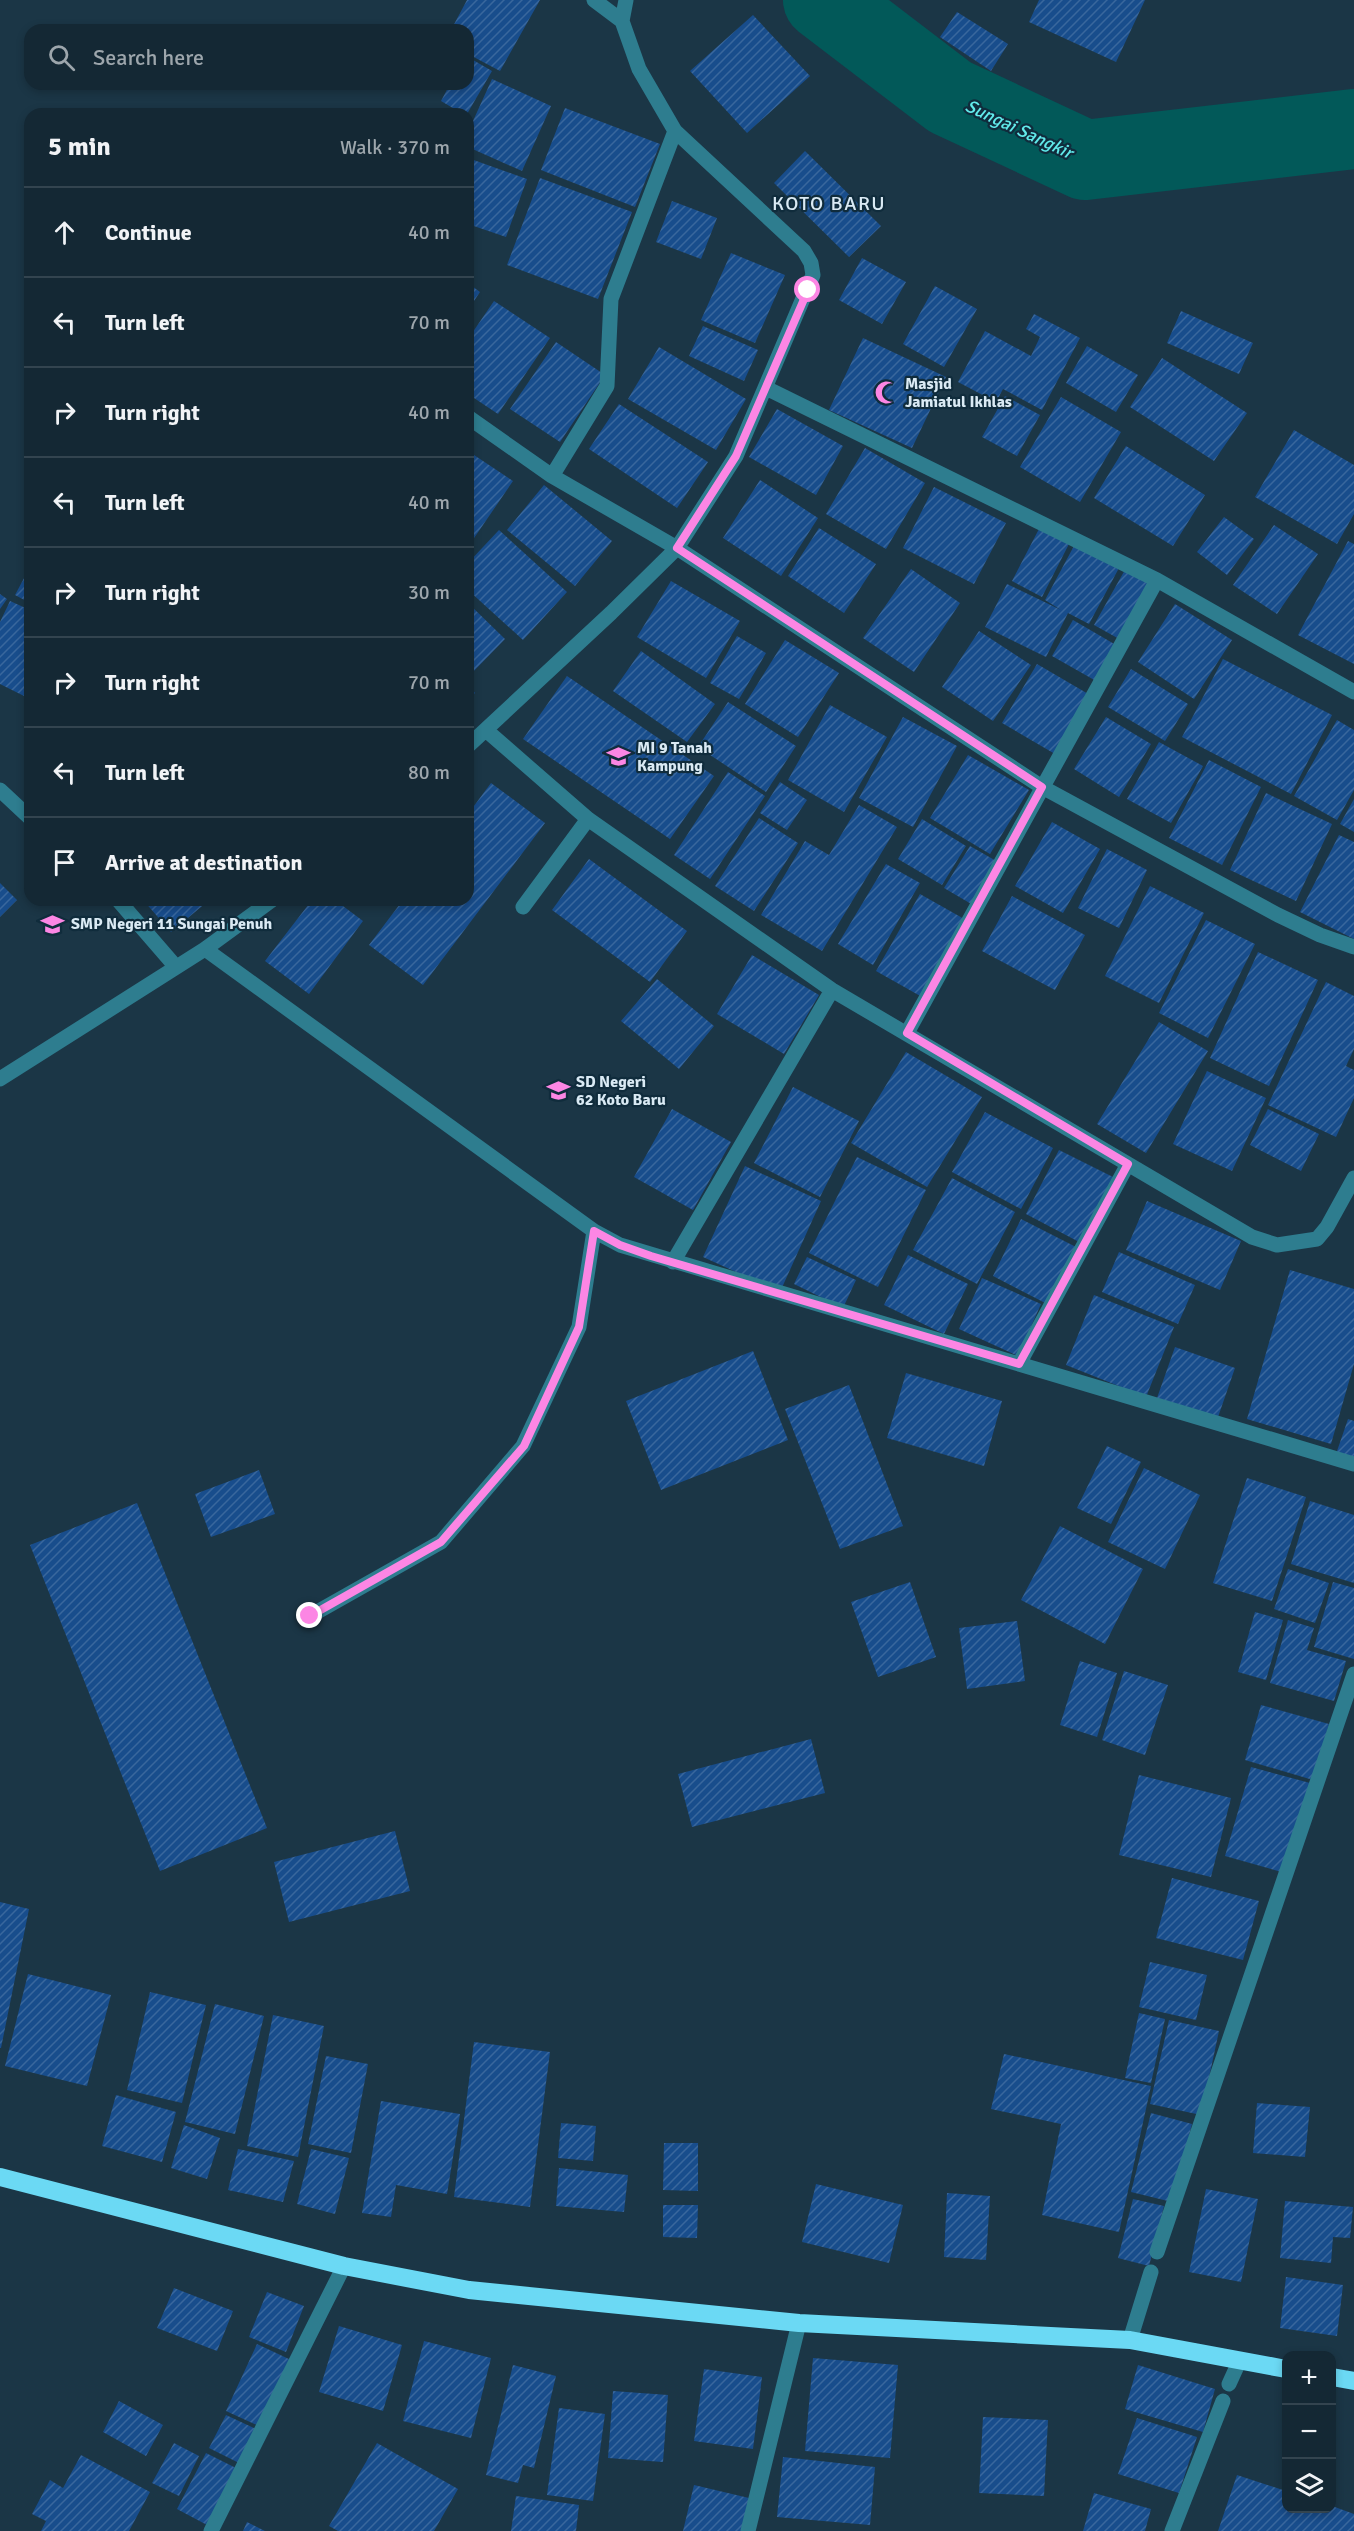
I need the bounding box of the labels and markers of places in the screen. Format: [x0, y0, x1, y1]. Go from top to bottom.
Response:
place label: Masjid Jamiatul Ikhlas [905, 374, 1012, 412]
mosque icon: Masjid Jamiatul Ikhlas [874, 380, 900, 406]
place label: MI 9 Tanah Kampung [637, 738, 712, 776]
school or university icon: MI 9 Tanah Kampung [606, 744, 632, 770]
school or university icon: SMP Negeri 11 Sungai Penuh [40, 911, 66, 937]
place label: SMP Negeri 11 Sungai Penuh [71, 914, 273, 934]
place label: SD Negeri 62 Koto Baru [576, 1072, 666, 1110]
school or university icon: SD Negeri 62 Koto Baru [545, 1078, 571, 1104]

